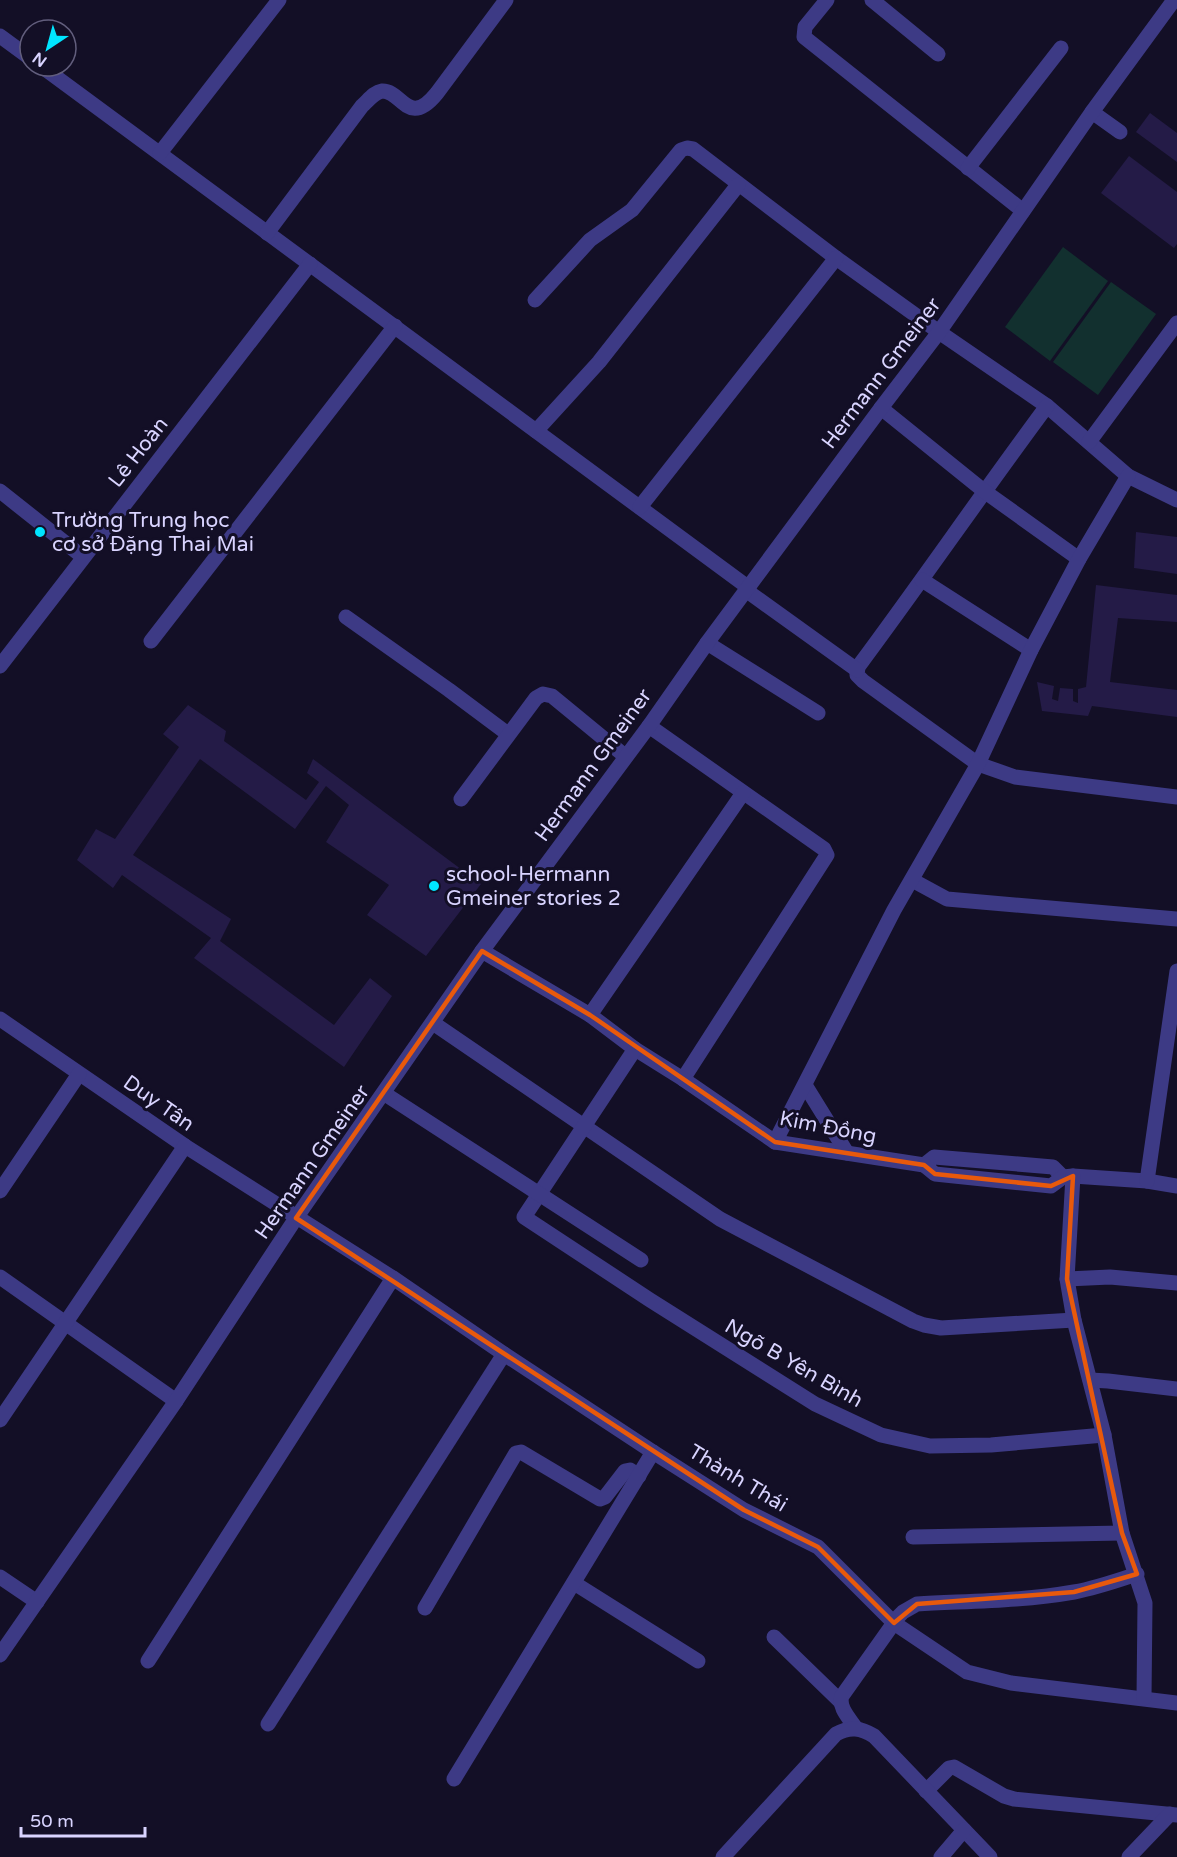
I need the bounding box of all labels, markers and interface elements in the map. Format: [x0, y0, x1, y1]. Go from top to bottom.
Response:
north arrow [18, 18, 78, 78]
text: N [29, 47, 51, 71]
street label: Hermann Gmeiner [816, 293, 946, 454]
street label: Lê Hoàn [103, 412, 174, 492]
place label: Trường Trung học cơ sở Đặng Thai Mai [52, 508, 254, 557]
marker: Trường Trung học cơ sở Đặng Thai Mai [33, 525, 47, 539]
street label: Hermann Gmeiner [530, 684, 657, 847]
place label: school-Hermann Gmeiner stories 2 [446, 862, 621, 911]
marker: school-Hermann Gmeiner stories 2 [427, 879, 441, 893]
street label: Duy Tân [118, 1070, 199, 1137]
street label: Hermann Gmeiner [250, 1080, 375, 1244]
street label: Kim Đồng [777, 1106, 879, 1149]
street label: Ngõ B Yên Bình [720, 1314, 867, 1413]
street label: Thành Thái [684, 1439, 792, 1518]
scale bar [21, 1800, 146, 1838]
text: 50 m [30, 1810, 74, 1832]

